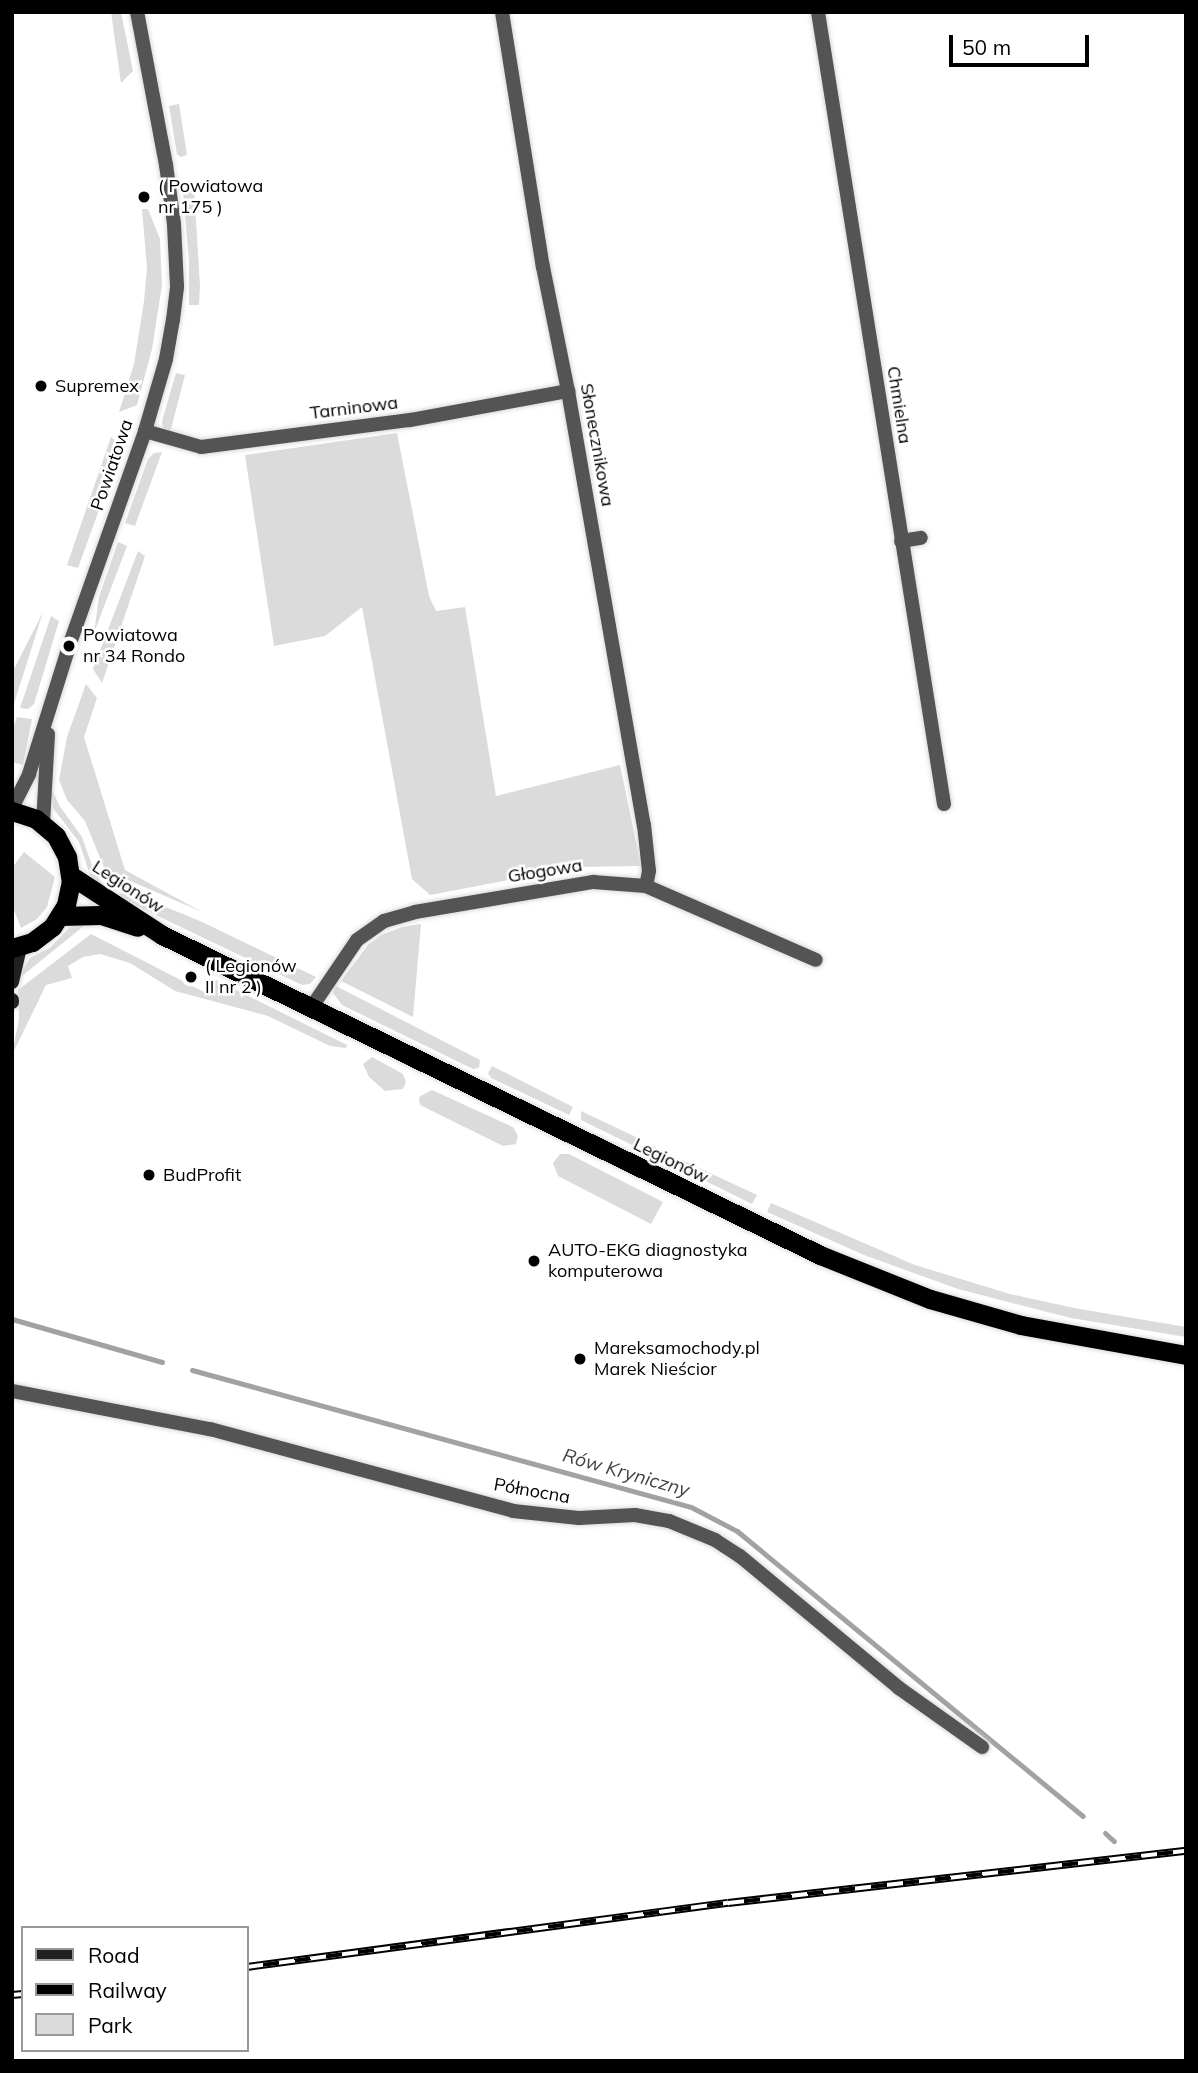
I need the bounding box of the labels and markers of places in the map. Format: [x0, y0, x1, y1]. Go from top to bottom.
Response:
place label: ( Powiatowa nr 175 ) [158, 176, 263, 218]
marker: ( Powiatowa nr 175 ) [136, 189, 152, 205]
place label: Supremex [55, 375, 139, 397]
marker: Supremex [33, 378, 49, 394]
place label: Powiatowa nr 34 Rondo [83, 625, 185, 668]
marker: Powiatowa nr 34 Rondo [61, 638, 77, 654]
place label: ( Legionów II nr 2 ) [205, 956, 297, 998]
marker: ( Legionów II nr 2 ) [183, 969, 199, 985]
place label: BudProfit [163, 1164, 241, 1186]
marker: BudProfit [141, 1167, 157, 1183]
place label: AUTO-EKG diagnostyka komputerowa [548, 1240, 748, 1282]
marker: AUTO-EKG diagnostyka komputerowa [526, 1253, 542, 1269]
place label: Mareksamochody.pl Marek Nieścior [594, 1338, 760, 1380]
marker: Mareksamochody.pl Marek Nieścior [572, 1351, 588, 1367]

